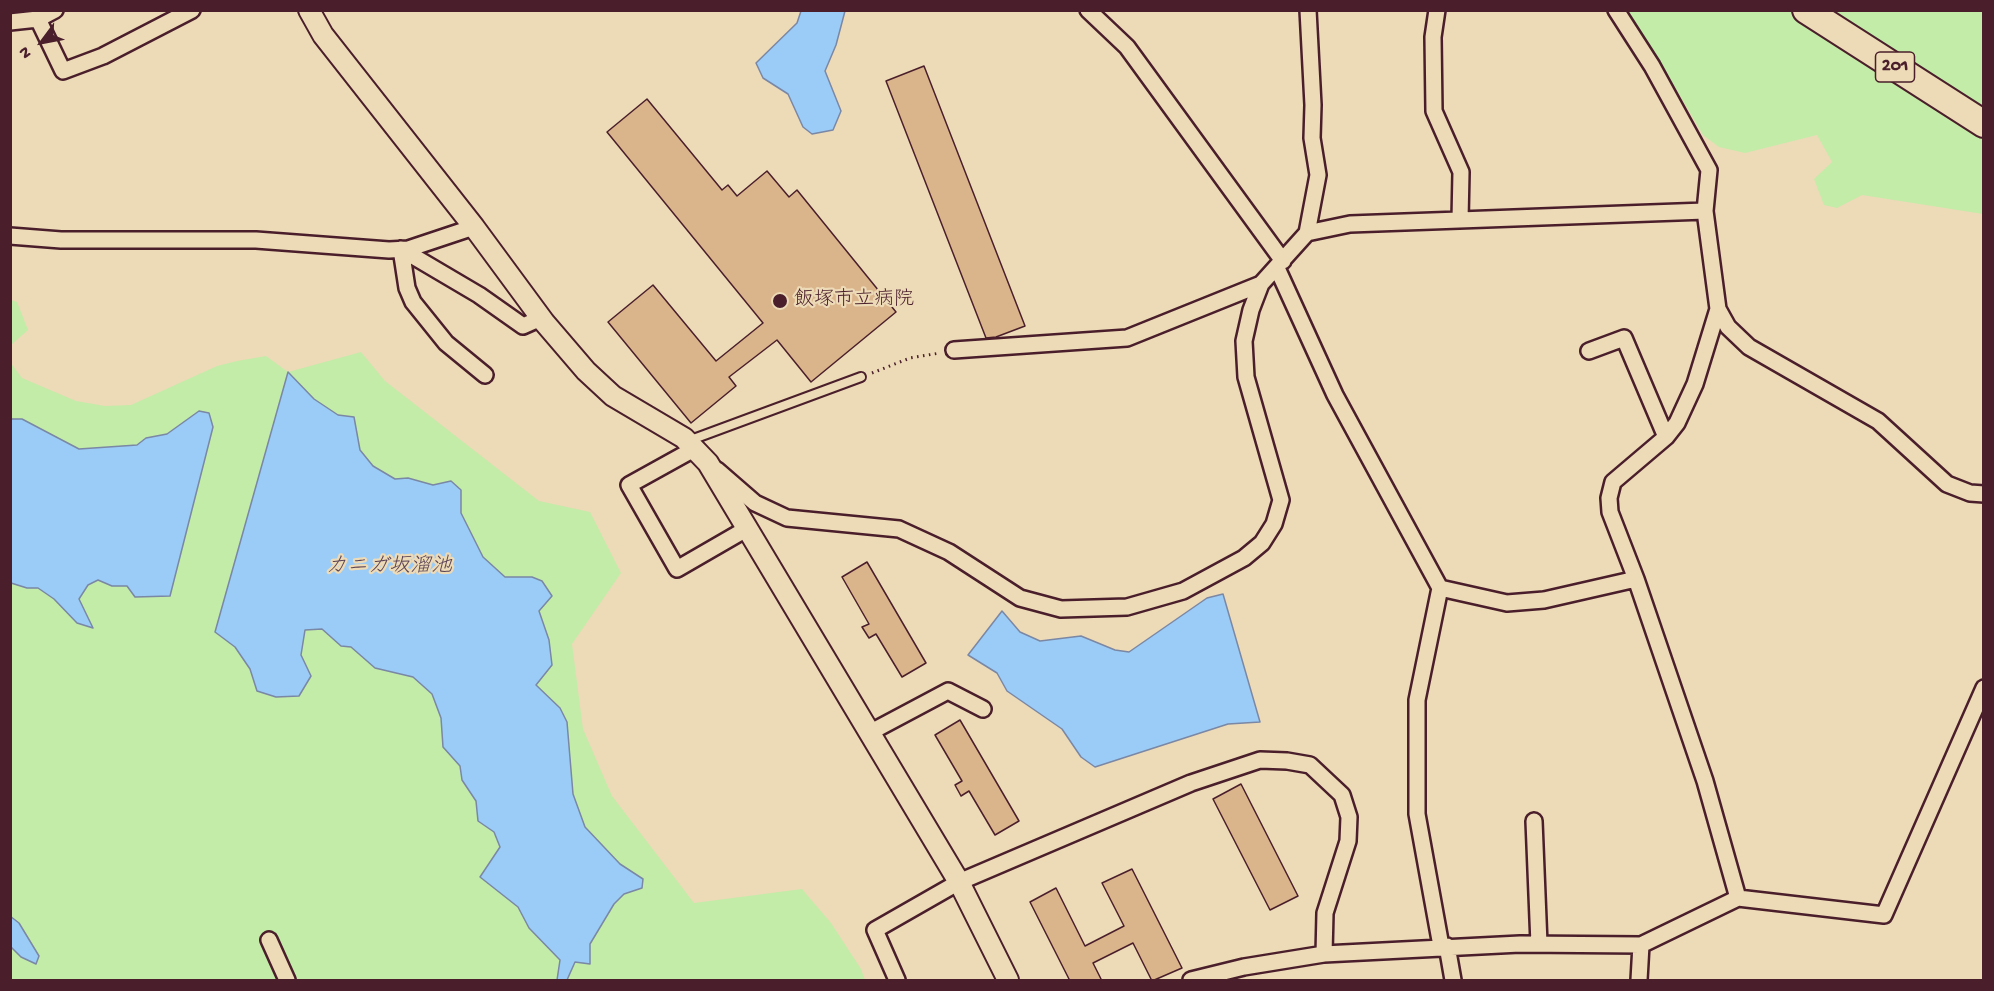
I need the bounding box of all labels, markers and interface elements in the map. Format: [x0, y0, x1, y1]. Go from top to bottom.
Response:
north arrow [12, 12, 72, 72]
text: N [15, 42, 37, 61]
road number: 201 [1876, 52, 1914, 82]
place label: 飯塚市立病院 [794, 289, 914, 313]
marker: 飯塚市立病院 [771, 292, 789, 310]
water label: カニガ坂溜池 [326, 555, 452, 581]

